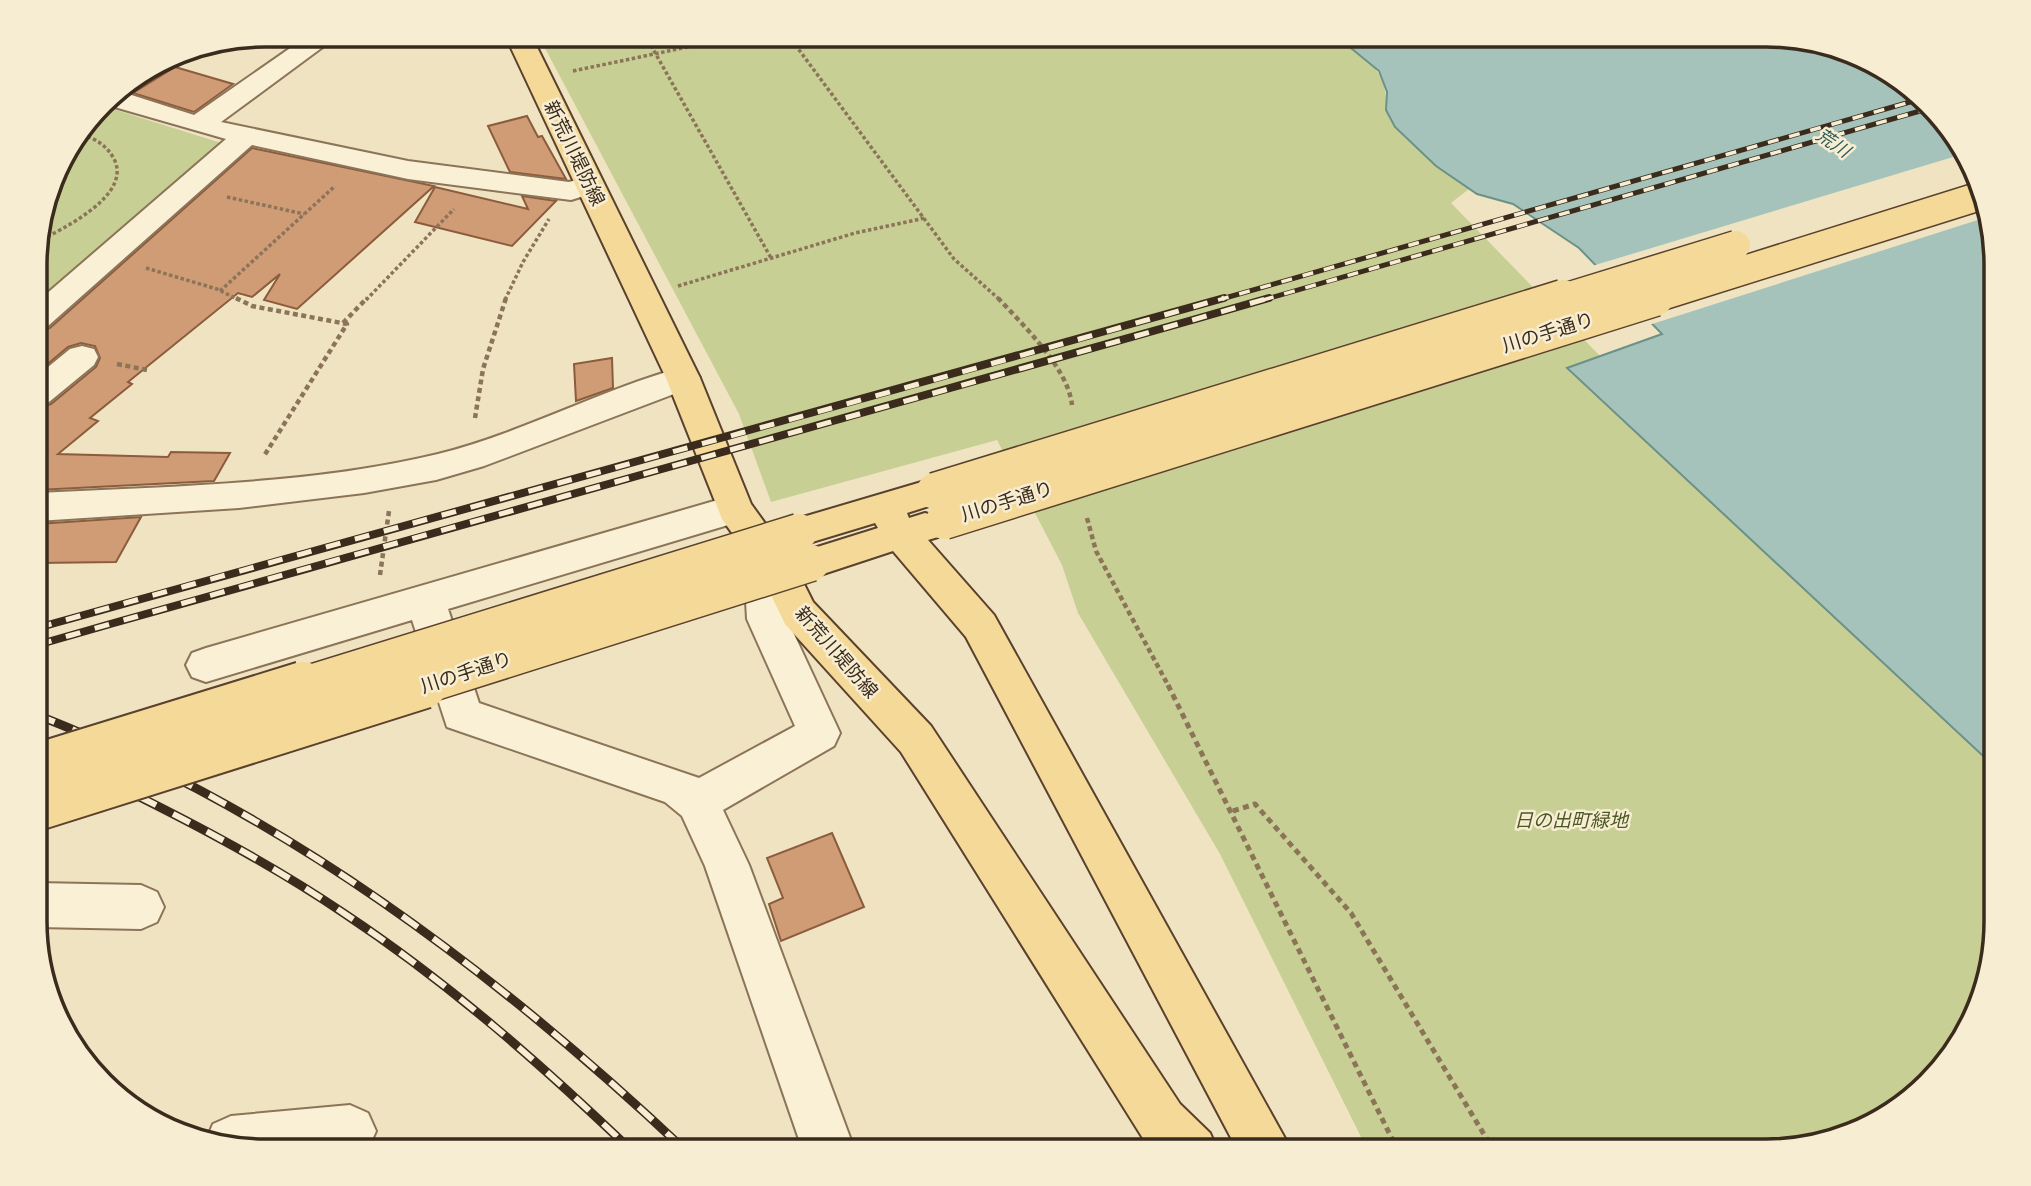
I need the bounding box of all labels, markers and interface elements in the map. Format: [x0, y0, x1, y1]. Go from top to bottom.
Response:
street label: 新荒川堤防線 [539, 97, 610, 209]
water label: 荒川 [1812, 124, 1856, 163]
street label: 川の手通り [1499, 308, 1597, 357]
street label: 川の手通り [958, 477, 1056, 526]
street label: 新荒川堤防線 [791, 602, 883, 703]
street label: 川の手通り [417, 647, 515, 698]
park label: 日の出町緑地 [1514, 809, 1630, 832]

